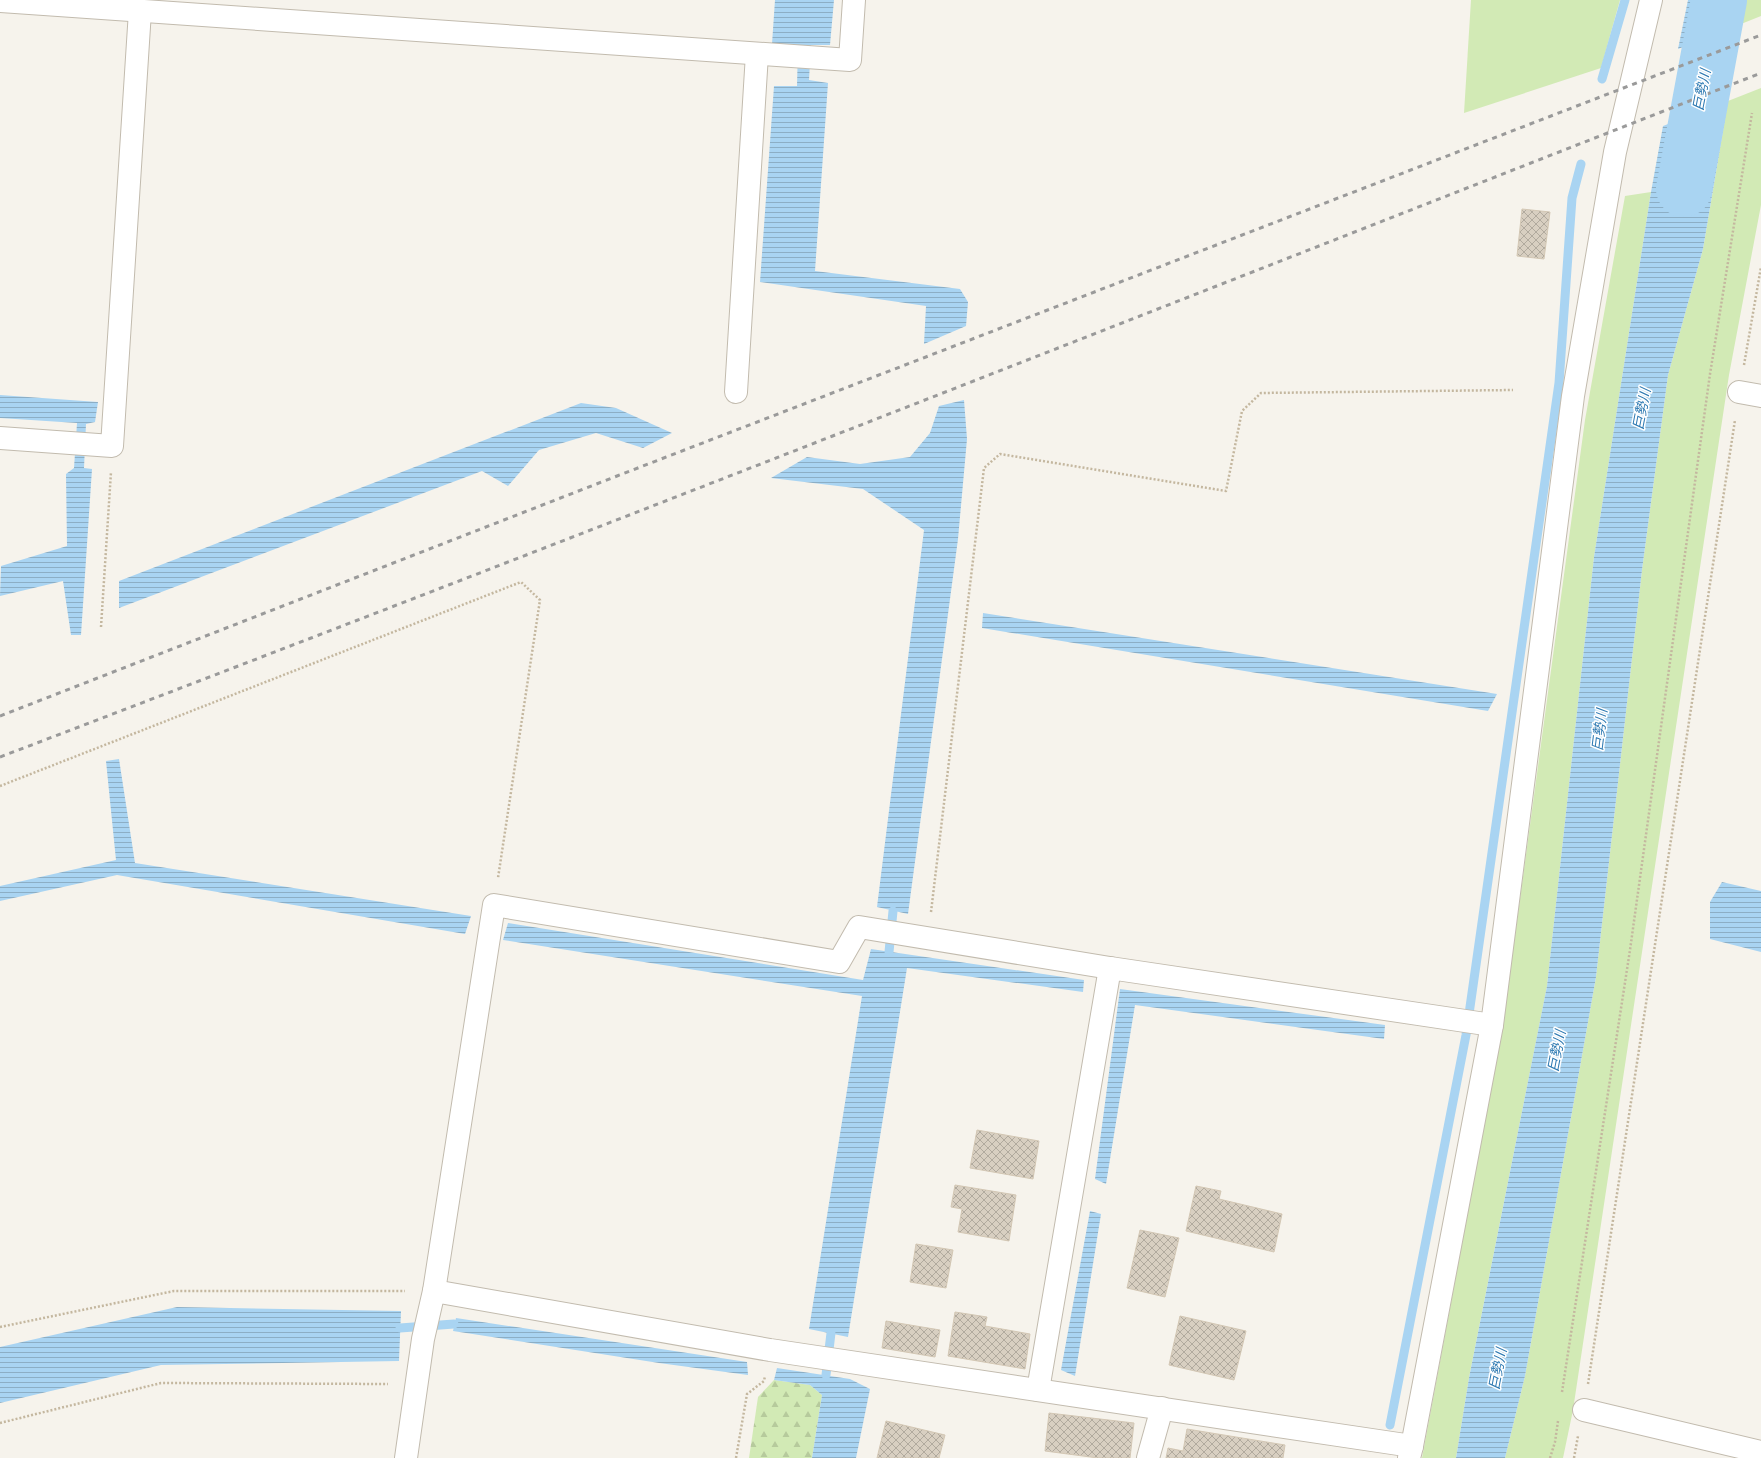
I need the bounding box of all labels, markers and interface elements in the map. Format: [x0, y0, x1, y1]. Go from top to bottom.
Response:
water label: 巨勢川 [1690, 66, 1715, 112]
water label: 巨勢川 [1630, 385, 1655, 431]
water label: 巨勢川 [1589, 706, 1611, 752]
water label: 巨勢川 [1545, 1027, 1570, 1073]
water label: 巨勢川 [1486, 1345, 1511, 1391]

